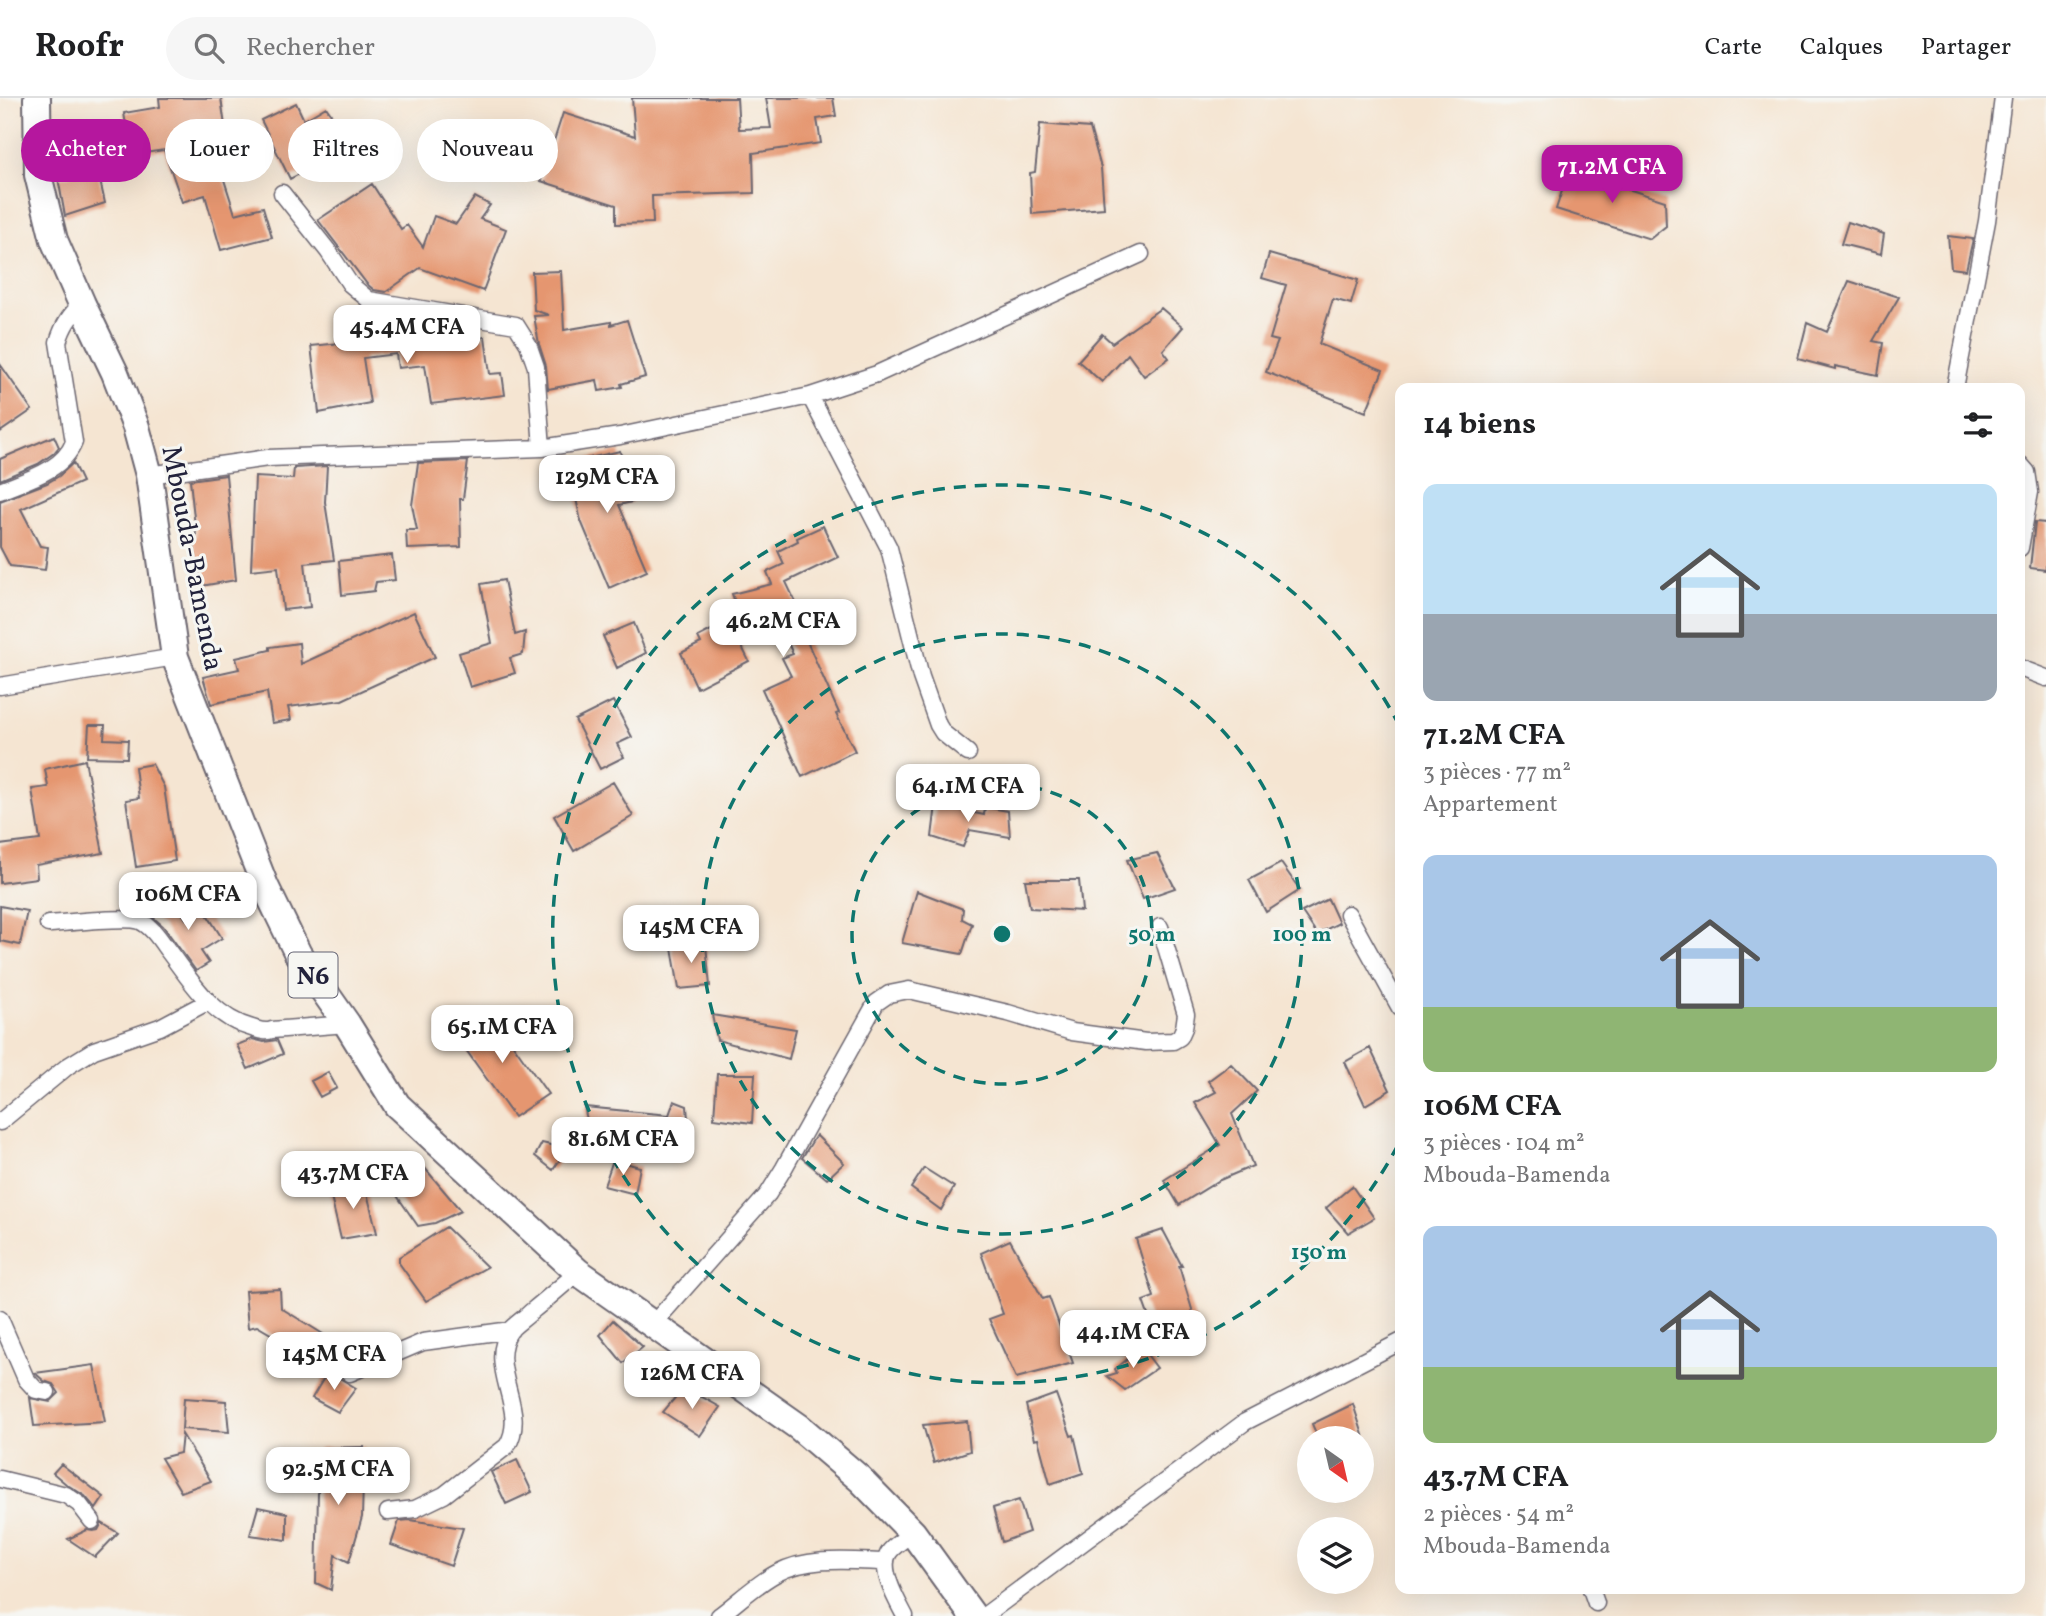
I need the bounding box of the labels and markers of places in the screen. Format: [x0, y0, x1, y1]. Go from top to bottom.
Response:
pin: 71.2M CFA [1532, 146, 1692, 205]
pin: 45.4M CFA [327, 306, 487, 365]
pin: 129M CFA [535, 456, 679, 515]
pin: 46.2M CFA [703, 600, 863, 659]
pin: 64.1M CFA [888, 764, 1048, 824]
pin: 106M CFA [116, 872, 260, 932]
pin: 145M CFA [619, 906, 763, 965]
centre of rings [990, 922, 1014, 946]
pin: 65.1M CFA [422, 1006, 582, 1065]
pin: 81.6M CFA [543, 1118, 703, 1177]
pin: 43.7M CFA [273, 1152, 433, 1211]
pin: 44.1M CFA [1053, 1310, 1213, 1370]
pin: 145M CFA [262, 1332, 406, 1392]
pin: 126M CFA [620, 1352, 764, 1411]
pin: 92.5M CFA [258, 1448, 418, 1507]

